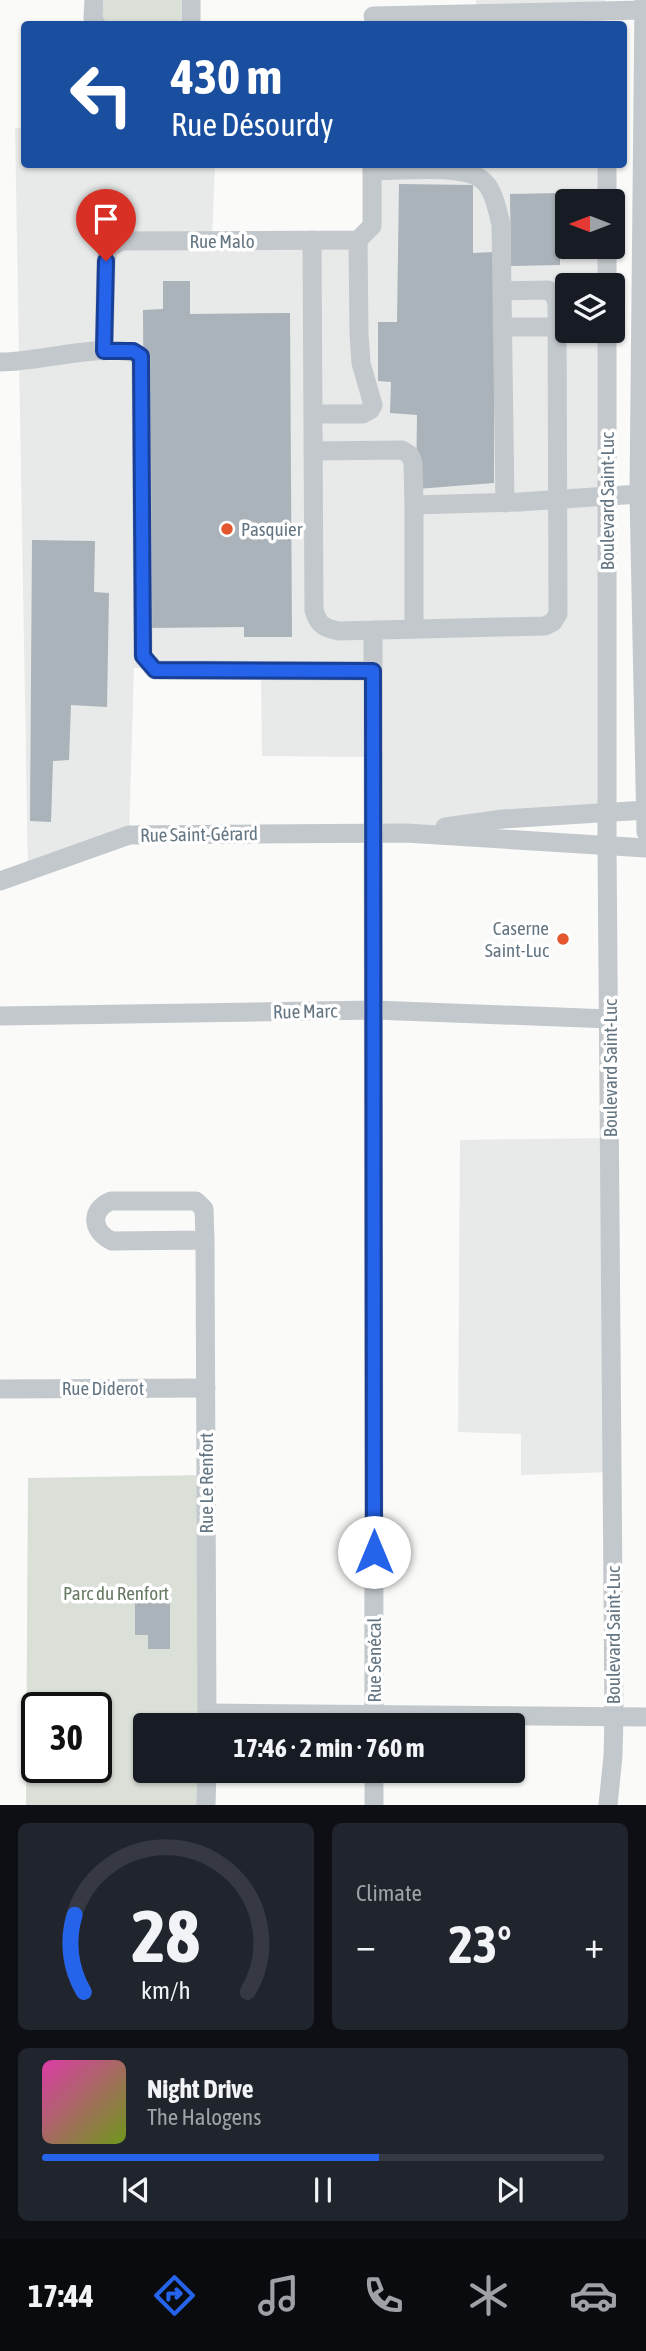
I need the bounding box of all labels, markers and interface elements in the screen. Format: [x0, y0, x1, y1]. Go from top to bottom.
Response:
text: 430 m [171, 48, 282, 104]
icon: left [56, 49, 147, 140]
text: Rue Désourdy [171, 106, 333, 143]
pin [76, 189, 136, 261]
north arrow [555, 189, 625, 259]
map controls [555, 189, 625, 343]
icon: arrive [87, 200, 125, 238]
street label: Rue Malo [189, 230, 255, 252]
button: layers [555, 273, 625, 343]
street label: Boulevard Saint-Luc [596, 431, 618, 570]
place label: Pasquier [241, 518, 303, 540]
marker: Pasquier [219, 521, 235, 537]
street label: Rue Saint-Gérard [140, 822, 258, 846]
place label: Caserne Saint-Luc [485, 917, 550, 961]
marker: Caserne Saint-Luc [555, 931, 571, 947]
street label: Boulevard Saint-Luc [599, 998, 621, 1137]
street label: Rue Marc [273, 999, 338, 1023]
street label: Rue Diderot [62, 1377, 144, 1399]
street label: Rue Le Renfort [195, 1433, 217, 1533]
position arrow [337, 1515, 411, 1589]
street label: Boulevard Saint-Luc [602, 1565, 624, 1704]
park label: Parc du Renfort [63, 1582, 169, 1604]
street label: Rue Senécal [363, 1617, 385, 1703]
speed limit sign: 30 [21, 1692, 112, 1783]
text: 17:46 · 2 min · 760 m [234, 1733, 424, 1763]
text: Climate [356, 1880, 422, 1906]
text: 28 [132, 1895, 200, 1978]
text: 23° [448, 1914, 512, 1974]
text: − [356, 1923, 376, 1966]
text: + [584, 1923, 604, 1966]
text: km/h [141, 1976, 191, 2004]
text: Night Drive [147, 2074, 254, 2104]
text: The Halogens [147, 2104, 261, 2130]
icon: previous [117, 2171, 155, 2209]
icon: pause [304, 2171, 342, 2209]
icon: next [491, 2171, 529, 2209]
icon: directions [150, 2271, 199, 2320]
icon: music [254, 2271, 303, 2320]
icon: phone [359, 2271, 408, 2320]
icon: climate [464, 2271, 513, 2320]
icon: car [569, 2271, 618, 2320]
text: 17:44 [28, 2277, 94, 2314]

